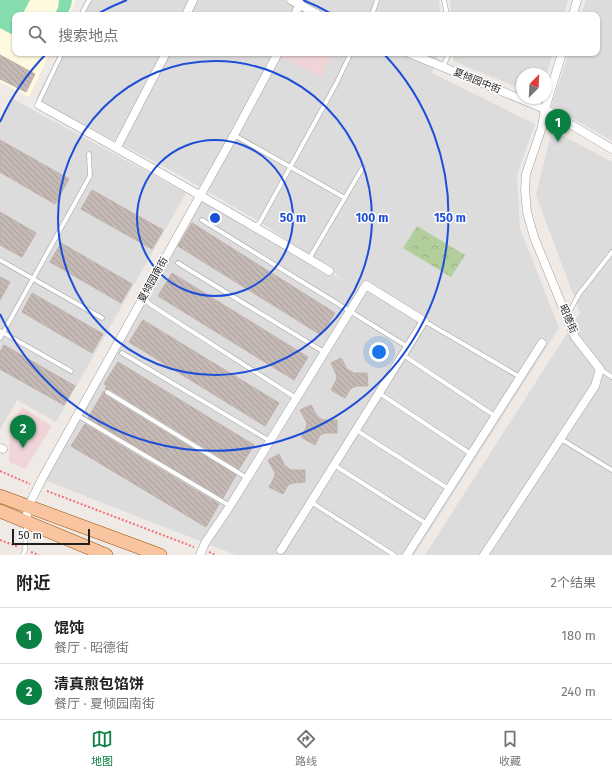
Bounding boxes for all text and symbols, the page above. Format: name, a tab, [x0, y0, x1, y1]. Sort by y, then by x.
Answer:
search box	[12, 12, 600, 56]
icon: search	[26, 23, 48, 45]
text: 搜索地点	[58, 27, 118, 45]
street label: 夏倾园中街	[452, 66, 502, 96]
north arrow	[516, 68, 552, 104]
pin: 1	[545, 109, 571, 142]
centre of rings	[208, 211, 222, 225]
text: 50 m	[280, 211, 306, 225]
text: 100 m	[356, 211, 388, 225]
text: 150 m	[434, 211, 466, 225]
street label: 夏倾园南街	[136, 255, 170, 305]
street label: 昭德街	[557, 303, 579, 335]
your location	[369, 342, 389, 362]
pin: 2	[10, 415, 36, 448]
scale bar	[12, 527, 90, 546]
text: 50 m	[18, 529, 42, 542]
text: 附近	[16, 573, 50, 594]
text: 2个结果	[551, 575, 596, 590]
text: 馄饨	[54, 619, 84, 637]
text: 1	[26, 628, 32, 643]
text: 180 m	[561, 628, 596, 643]
text: 餐厅 · 昭德街	[54, 640, 129, 655]
text: 清真煎包馅饼	[54, 675, 144, 693]
text: 2	[26, 684, 32, 699]
text: 240 m	[561, 684, 596, 699]
text: 餐厅 · 夏倾园南街	[54, 696, 155, 711]
tab: 地图	[91, 728, 113, 768]
tab: 路线	[295, 728, 317, 768]
tab: 收藏	[499, 728, 521, 768]

